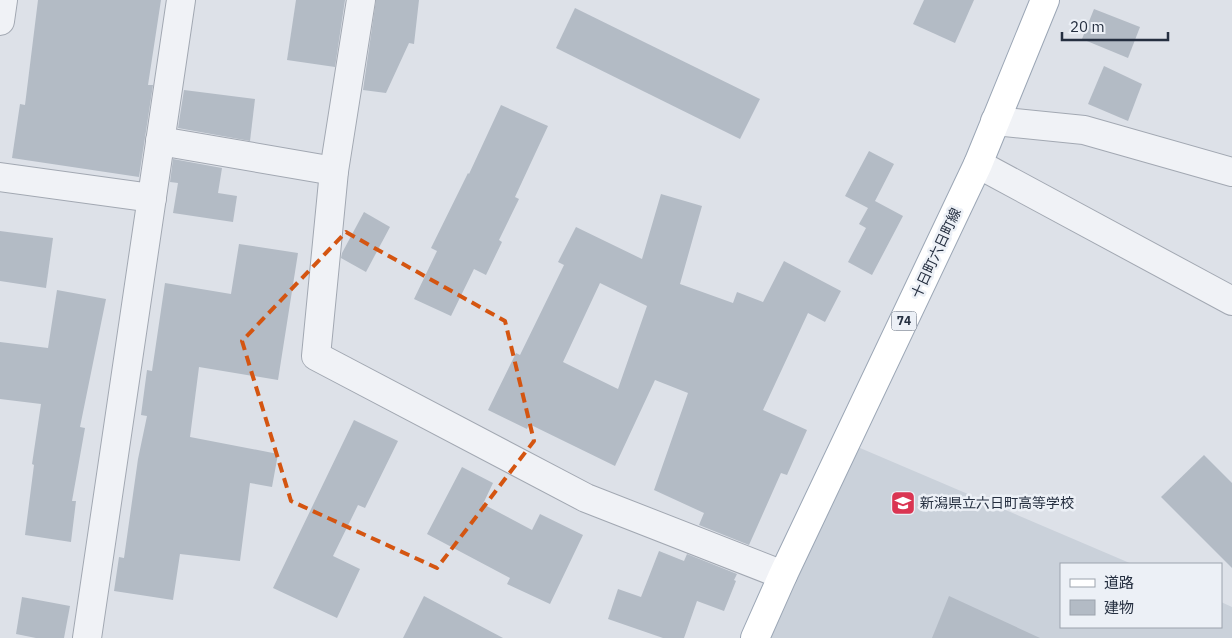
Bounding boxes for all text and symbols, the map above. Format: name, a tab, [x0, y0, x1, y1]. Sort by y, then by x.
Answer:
scale bar	[1062, 10, 1168, 42]
text: 20 m	[1070, 17, 1105, 36]
street label: 十日町六日町線	[907, 205, 965, 301]
road number: 74	[892, 312, 916, 331]
school or university icon: 新潟県立六日町高等学校	[890, 490, 916, 516]
place label: 新潟県立六日町高等学校	[920, 494, 1074, 512]
legend	[1060, 563, 1222, 628]
text: 道路	[1104, 573, 1134, 592]
text: 建物	[1104, 598, 1134, 617]

